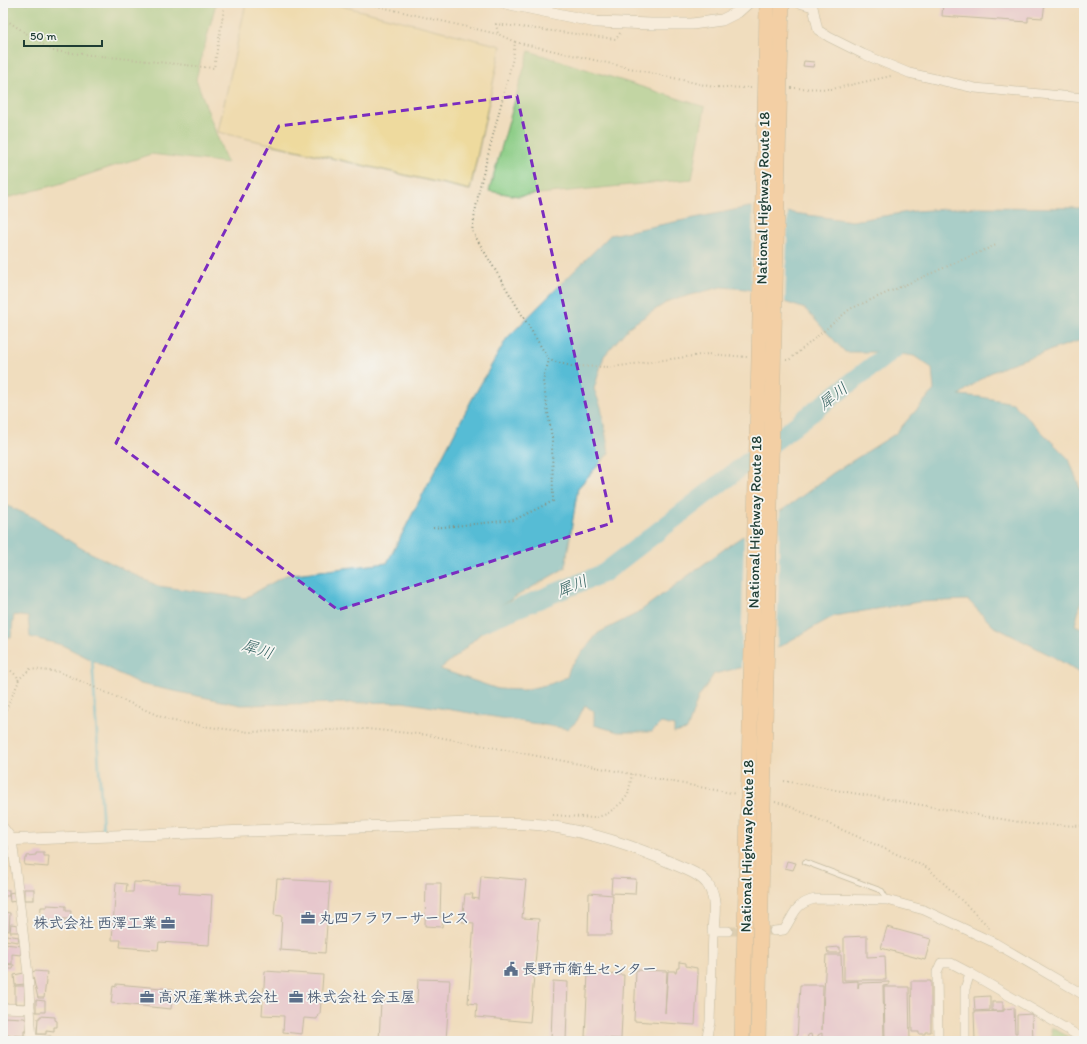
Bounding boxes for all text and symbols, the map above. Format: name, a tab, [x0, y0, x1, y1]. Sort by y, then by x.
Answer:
scale bar	[24, 22, 102, 48]
text: 50 m	[30, 29, 56, 43]
street label: National Highway Route 18	[752, 112, 774, 284]
water label: 犀川	[815, 379, 851, 413]
street label: National Highway Route 18	[744, 436, 766, 608]
water label: 犀川	[554, 571, 590, 601]
water label: 犀川	[240, 635, 276, 663]
street label: National Highway Route 18	[736, 760, 758, 932]
place label: 丸四フラワーサービス	[319, 909, 469, 927]
office icon: 丸四フラワーサービス	[300, 910, 316, 926]
place label: 株式会社 西澤工業	[34, 914, 157, 932]
office icon: 株式会社 西澤工業	[160, 915, 176, 931]
place label: 長野市衛生センター	[522, 960, 657, 978]
public building icon: 長野市衛生センター	[503, 961, 519, 977]
place label: 高沢産業株式会社	[158, 988, 278, 1006]
place label: 株式会社 会玉屋	[307, 988, 415, 1006]
office icon: 高沢産業株式会社	[139, 989, 155, 1005]
office icon: 株式会社 会玉屋	[288, 989, 304, 1005]

